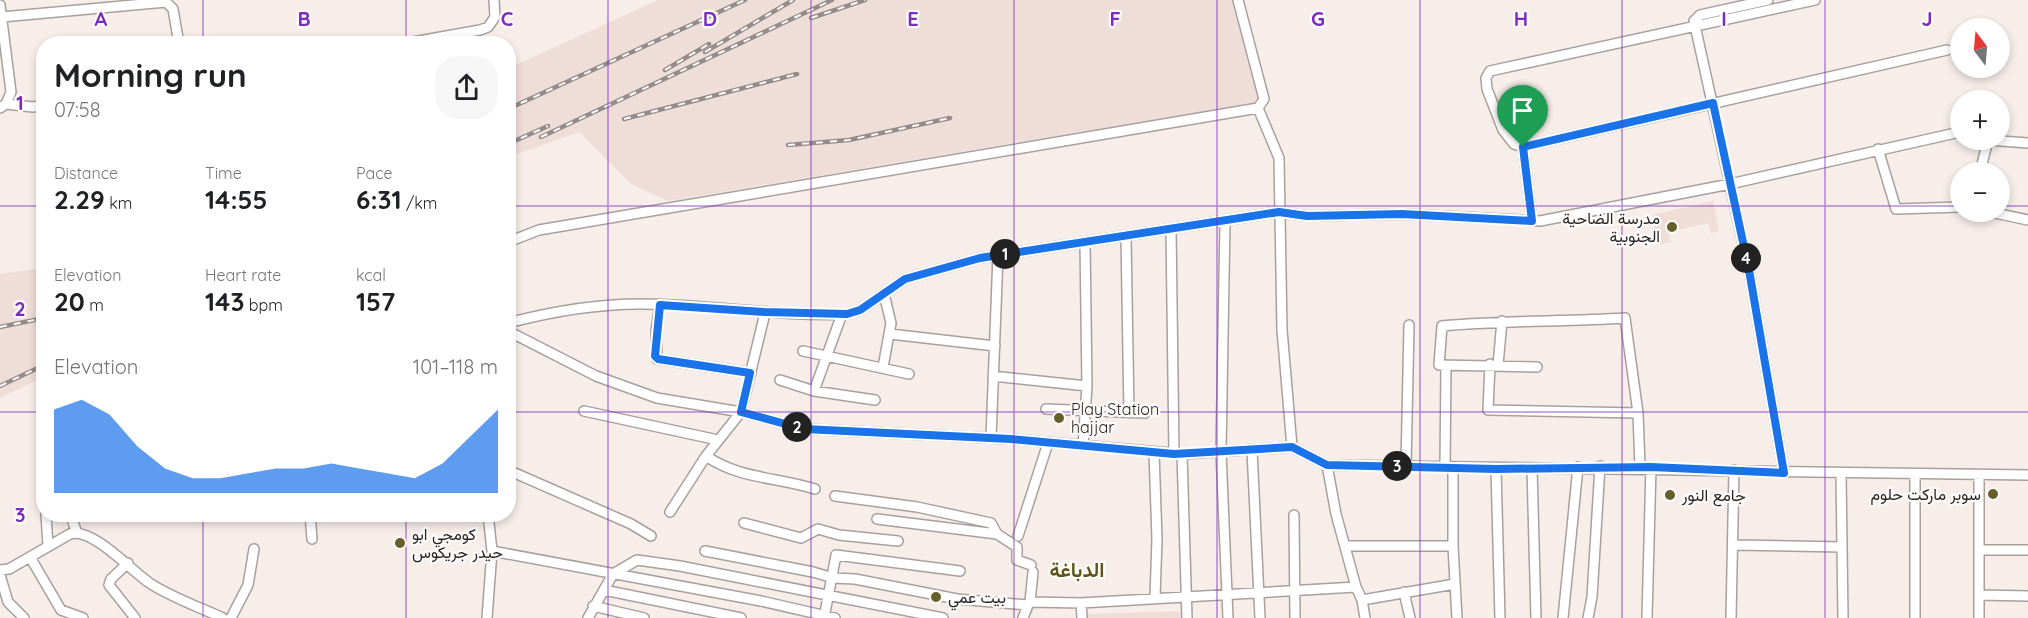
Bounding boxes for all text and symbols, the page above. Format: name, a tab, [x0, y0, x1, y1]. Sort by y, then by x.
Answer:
text: A	[95, 6, 108, 31]
text: B	[297, 6, 311, 31]
text: C	[501, 6, 514, 31]
text: D	[703, 6, 717, 31]
text: E	[907, 6, 919, 31]
text: F	[1109, 6, 1121, 31]
text: G	[1311, 6, 1325, 31]
text: H	[1514, 6, 1528, 31]
text: I	[1721, 6, 1727, 31]
text: J	[1921, 6, 1933, 31]
north arrow	[1950, 18, 2010, 78]
map controls	[1950, 18, 2010, 222]
text: Morning run	[54, 54, 247, 95]
button: share	[435, 56, 498, 119]
pin	[1497, 85, 1548, 147]
text: 1	[16, 90, 24, 115]
button: +	[1950, 90, 2010, 150]
icon: arrive	[1506, 94, 1539, 127]
text: 07:58	[54, 97, 101, 122]
button: −	[1950, 162, 2010, 222]
text: Distance	[54, 163, 118, 183]
text: Time	[205, 163, 242, 183]
text: Pace	[356, 163, 392, 183]
text: 2.29	[54, 183, 105, 216]
text: 14:55	[205, 183, 267, 216]
text: 6:31	[356, 183, 402, 216]
text: km	[105, 193, 132, 213]
text: /km	[402, 193, 437, 213]
place label: مدرسة الضاحية الجنوبية	[1562, 208, 1660, 247]
marker: مدرسة الضاحية الجنوبية	[1665, 220, 1679, 234]
pin: 1	[990, 239, 1020, 269]
pin: 4	[1731, 243, 1761, 273]
text: 1	[1002, 244, 1008, 264]
text: 4	[1741, 248, 1751, 268]
text: Elevation	[54, 265, 121, 285]
text: Heart rate	[205, 265, 281, 285]
text: kcal	[356, 265, 386, 285]
text: 20	[54, 285, 85, 318]
text: 143	[205, 285, 244, 318]
text: 157	[356, 285, 395, 318]
text: m	[85, 295, 104, 315]
text: bpm	[244, 295, 283, 315]
text: 2	[14, 296, 26, 321]
text: Elevation	[54, 354, 138, 379]
text: 101–118 m	[413, 354, 498, 379]
place label: Play Station hajjar	[1071, 399, 1159, 437]
marker: Play Station hajjar	[1052, 411, 1066, 425]
pin: 2	[782, 412, 812, 442]
text: 2	[792, 417, 802, 437]
pin: 3	[1382, 451, 1412, 481]
text: 3	[1393, 456, 1401, 476]
place label: سوبر ماركت حلوم	[1871, 484, 1981, 505]
place label: جامع النور	[1681, 485, 1746, 507]
marker: سوبر ماركت حلوم	[1986, 487, 2000, 501]
marker: جامع النور	[1663, 488, 1677, 502]
text: 3	[15, 502, 25, 527]
place label: كومجي ابو حيدر جريكوس	[412, 524, 503, 563]
marker: كومجي ابو حيدر جريكوس	[393, 536, 407, 550]
district label: الدباغة	[1050, 557, 1104, 582]
place label: بيت عمي	[948, 587, 1006, 611]
marker: بيت عمي	[929, 590, 943, 604]

